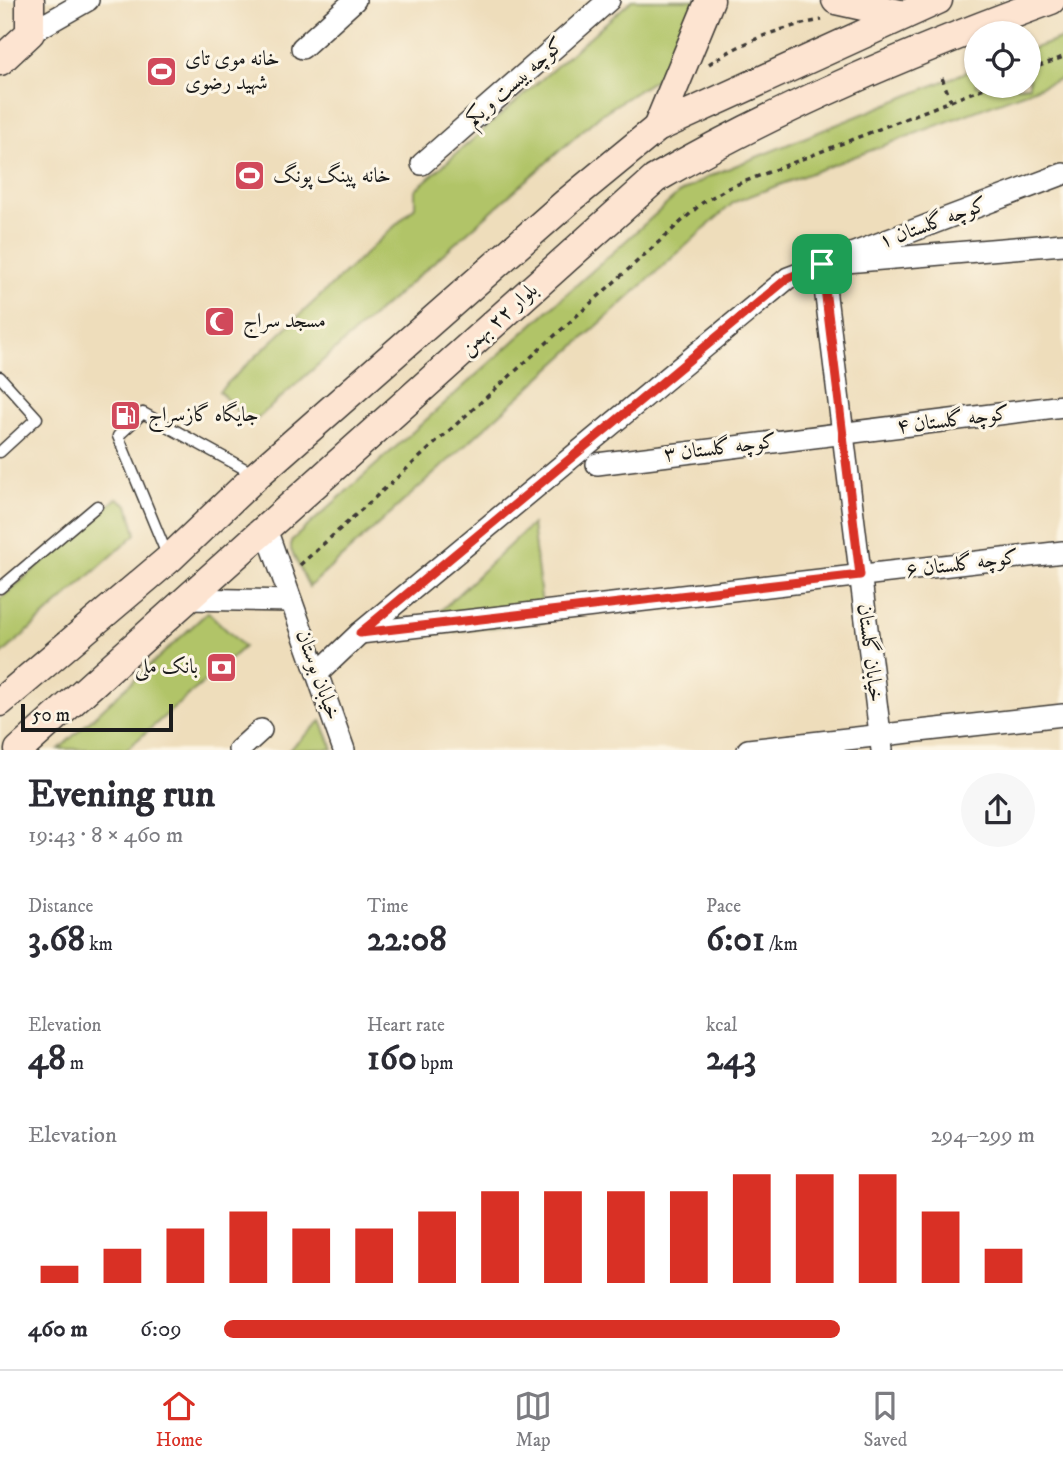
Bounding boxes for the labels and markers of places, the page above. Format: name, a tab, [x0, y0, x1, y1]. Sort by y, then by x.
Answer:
place label: خانه موی تای شهید رضوی	[185, 46, 280, 96]
sports icon: خانه موی تای شهید رضوی	[145, 54, 179, 88]
sports icon: خانه پینگ پونگ	[233, 159, 267, 193]
place label: خانه پینگ پونگ	[273, 162, 391, 190]
pin	[792, 234, 852, 294]
mosque icon: مسجد سراج	[203, 304, 237, 338]
place label: مسجد سراج	[243, 308, 326, 339]
fuel station icon: جایگاه گازسراج	[108, 398, 142, 432]
place label: جایگاه گازسراج	[148, 401, 259, 433]
bank icon: بانک ملی	[204, 650, 238, 684]
place label: بانک ملی	[135, 654, 198, 682]

